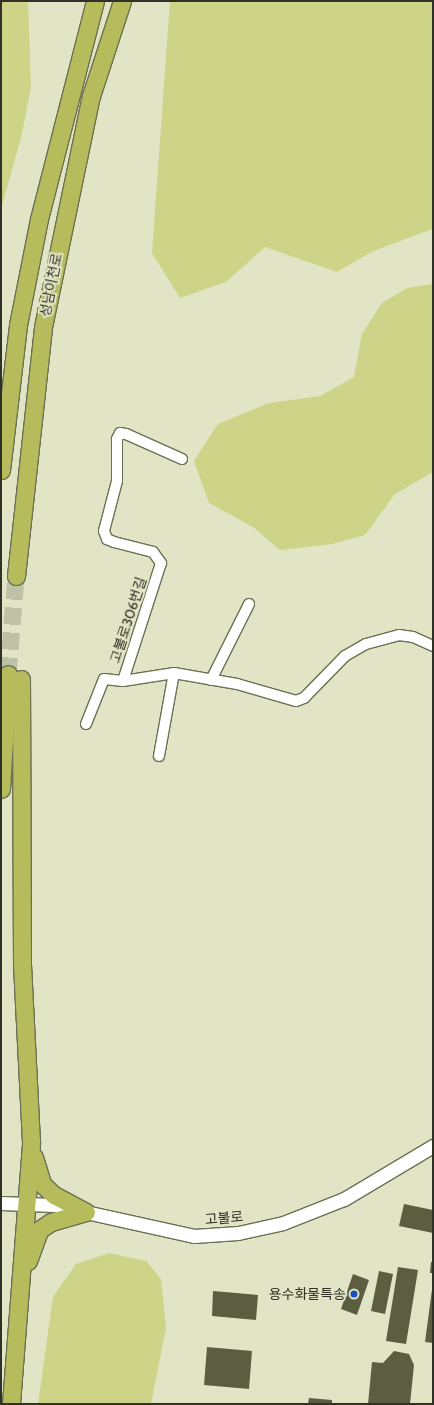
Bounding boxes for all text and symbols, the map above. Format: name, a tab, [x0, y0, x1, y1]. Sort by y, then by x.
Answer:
street label: 성남이천로	[37, 252, 65, 318]
street label: 고불로306번길	[106, 575, 150, 665]
street label: 고불로	[204, 1208, 244, 1228]
place label: 용수화물특송	[269, 1286, 346, 1302]
marker: 용수화물특송	[349, 1289, 359, 1299]

